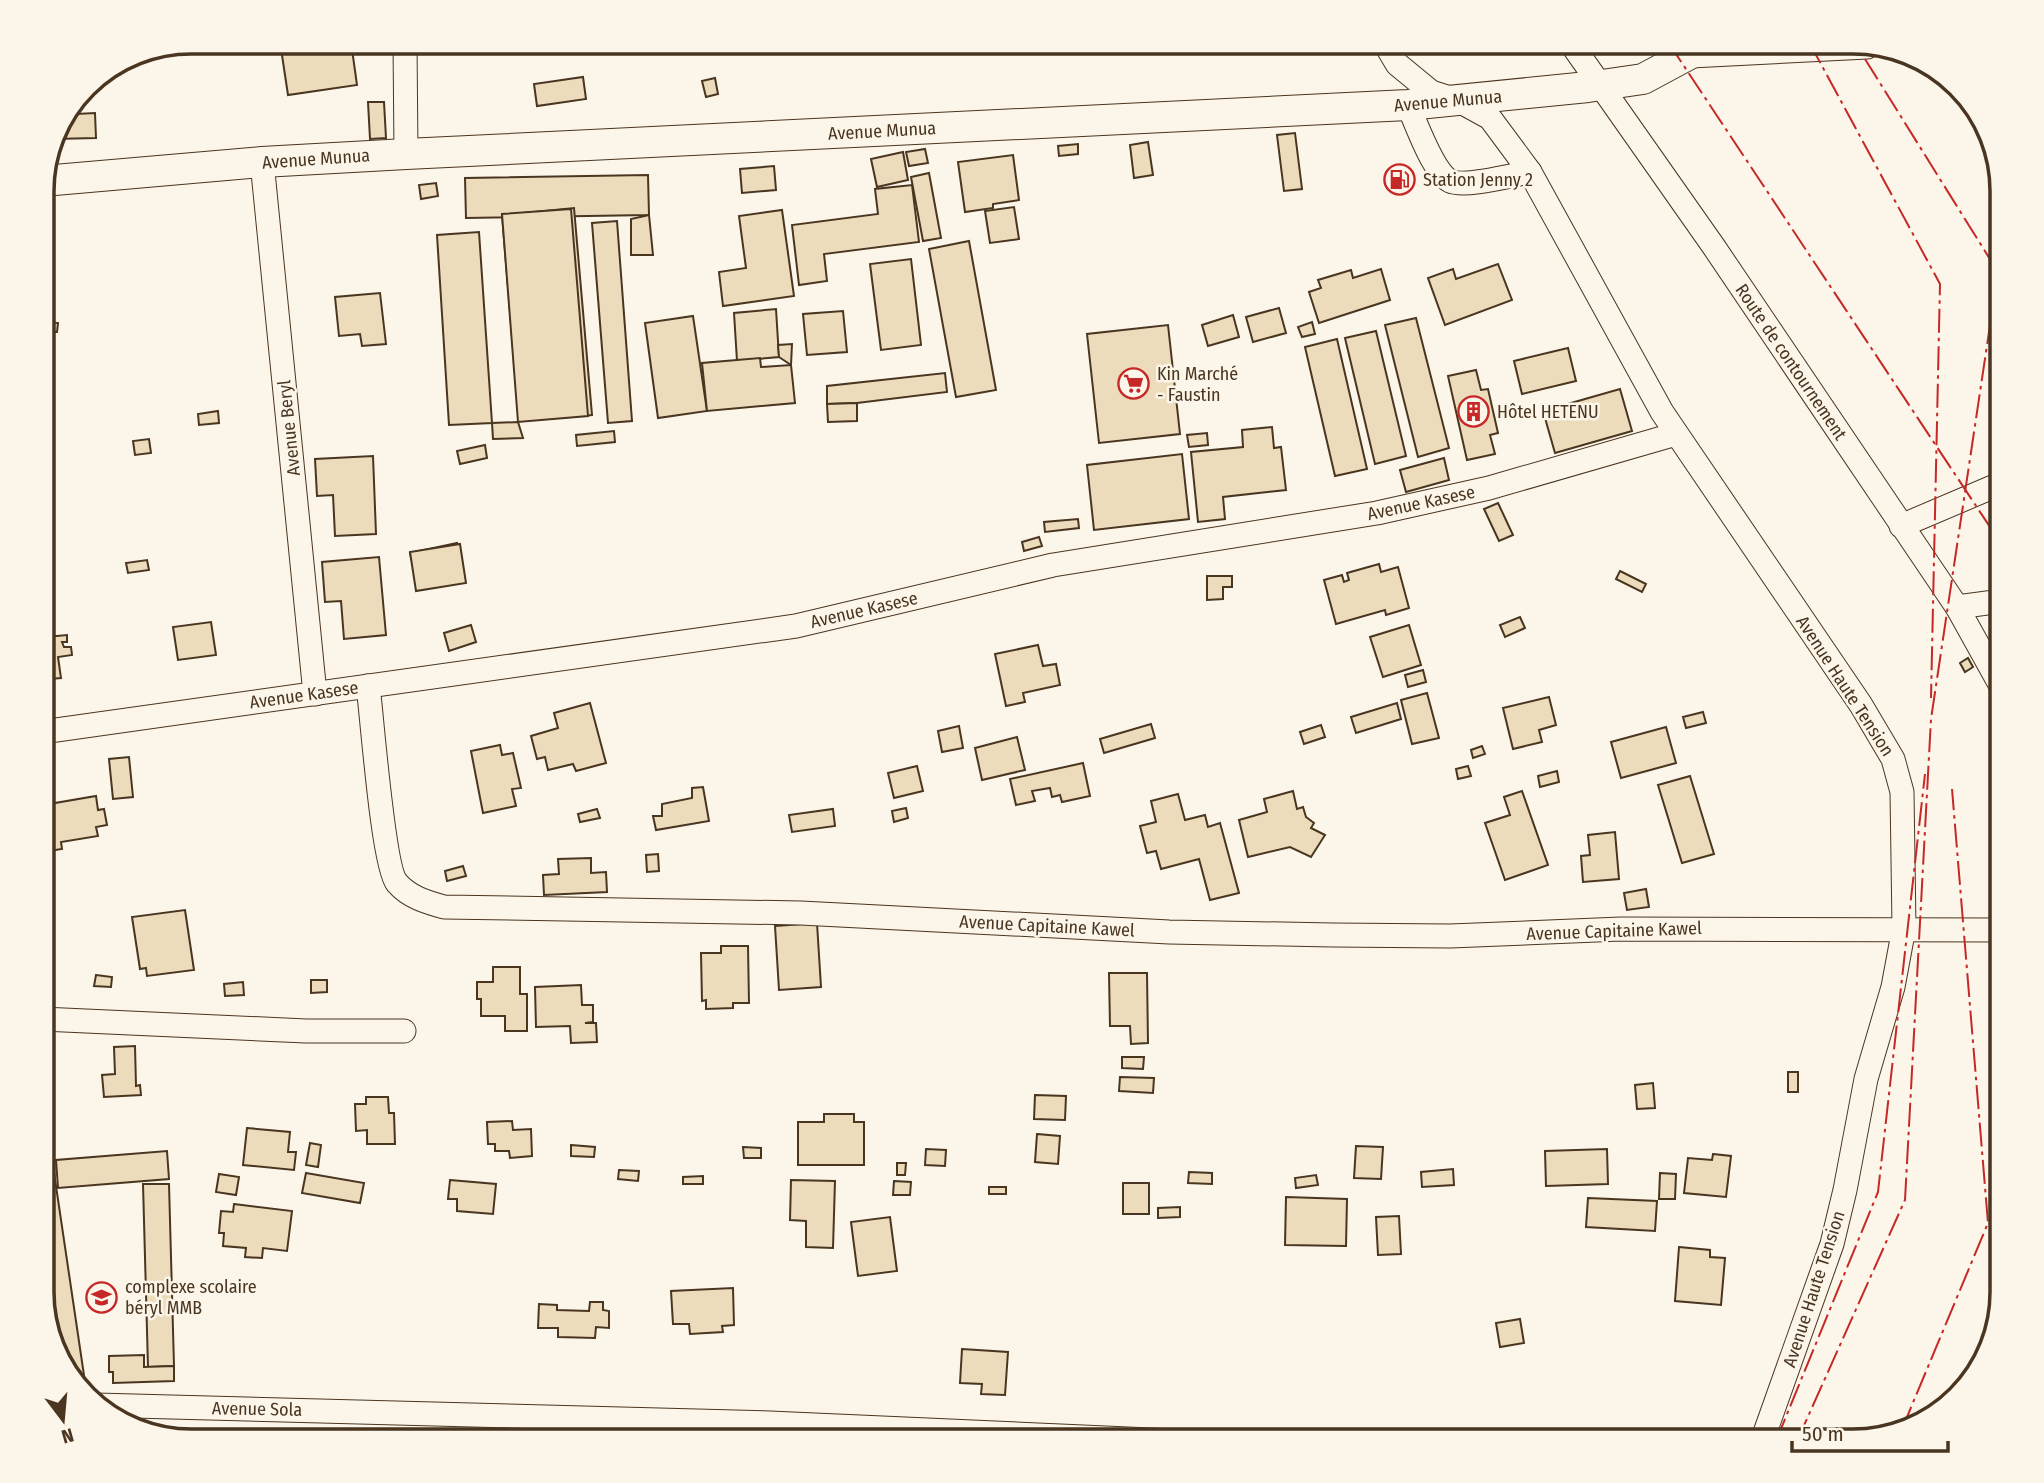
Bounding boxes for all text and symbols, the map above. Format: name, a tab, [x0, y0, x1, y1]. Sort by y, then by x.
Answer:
street label: Avenue Munua	[1393, 85, 1503, 117]
street label: Avenue Munua	[827, 117, 937, 145]
street label: Avenue Munua	[261, 144, 371, 174]
fuel station icon: Station Jenny 2	[1383, 163, 1417, 197]
place label: Station Jenny 2	[1423, 169, 1533, 191]
street label: Route de contournement	[1731, 280, 1851, 444]
place label: Kin Marché - Faustin	[1157, 363, 1238, 406]
supermarket icon: Kin Marché - Faustin	[1117, 367, 1151, 401]
street label: Avenue Beryl	[273, 379, 305, 477]
building icon: Hôtel HETENU	[1457, 395, 1491, 429]
place label: Hôtel HETENU	[1497, 401, 1599, 423]
street label: Avenue Kasese	[1365, 481, 1477, 525]
street label: Avenue Kasese	[808, 587, 920, 633]
street label: Avenue Haute Tension	[1791, 612, 1899, 760]
street label: Avenue Kasese	[248, 676, 360, 714]
street label: Avenue Capitaine Kawel	[959, 910, 1135, 942]
street label: Avenue Capitaine Kawel	[1526, 917, 1702, 945]
street label: Avenue Haute Tension	[1778, 1208, 1850, 1370]
place label: complexe scolaire béryl MMB	[125, 1276, 257, 1319]
school or university icon: complexe scolaire béryl MMB	[85, 1280, 119, 1314]
north arrow	[28, 1385, 98, 1455]
street label: Avenue Sola	[212, 1397, 302, 1421]
scale bar	[1792, 1410, 1948, 1454]
text: 50 m	[1802, 1421, 1844, 1447]
text: N	[59, 1423, 76, 1448]

